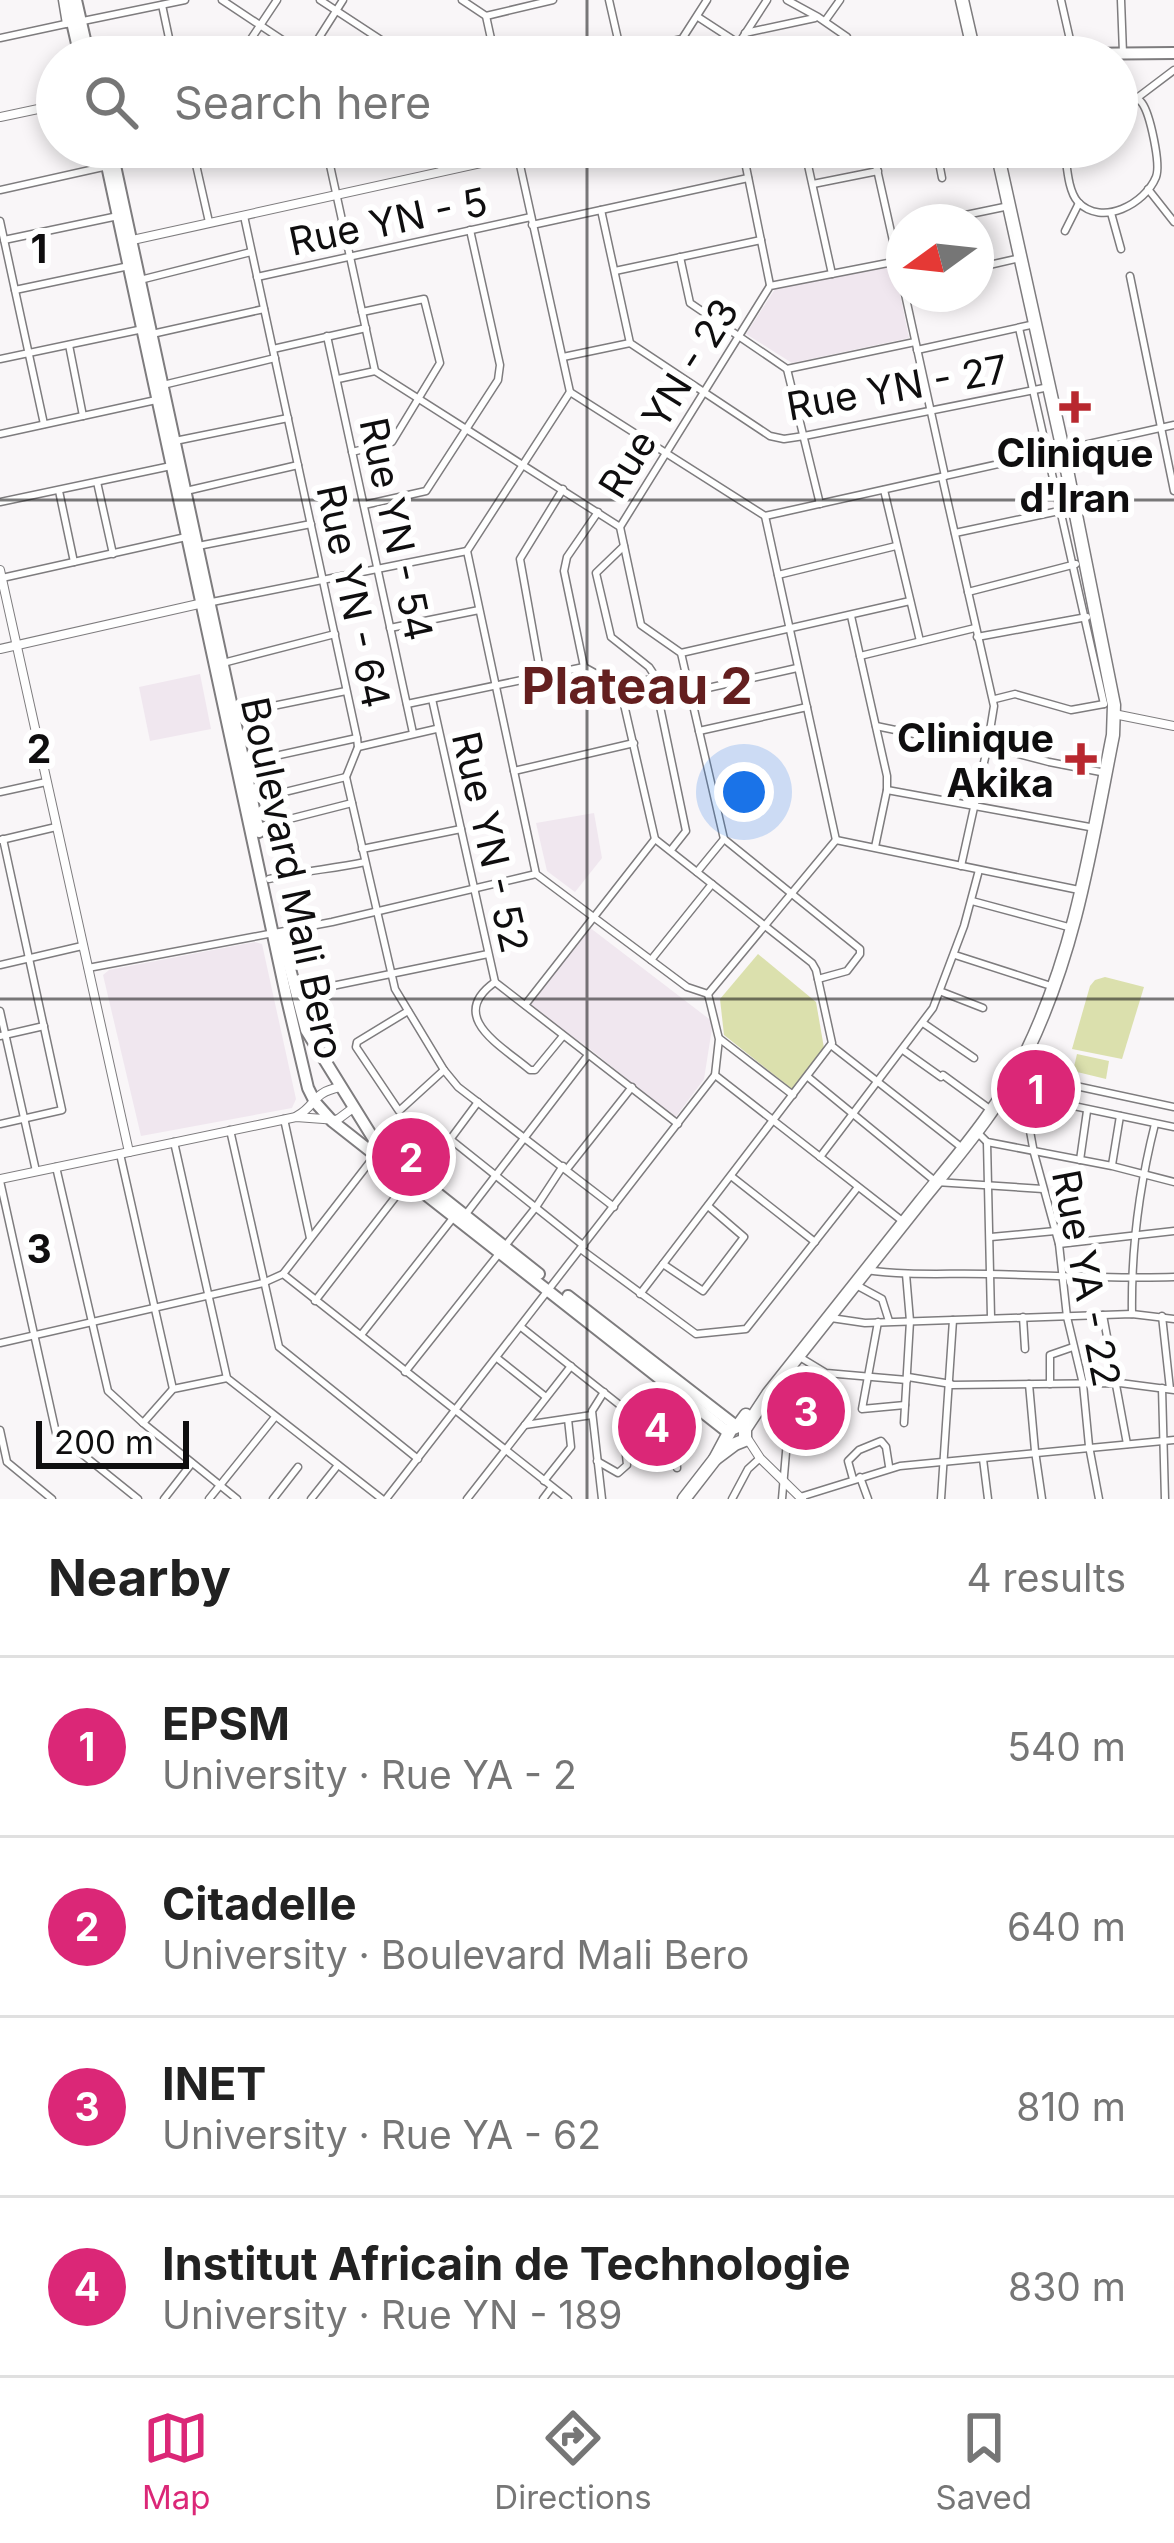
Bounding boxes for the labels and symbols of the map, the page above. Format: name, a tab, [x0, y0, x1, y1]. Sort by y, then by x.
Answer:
street label: Rue YN - 5	[285, 177, 491, 265]
north arrow	[886, 204, 994, 312]
text: 1	[31, 225, 47, 272]
street label: Rue YN - 23	[588, 290, 748, 506]
street label: Rue YN - 27	[783, 344, 1011, 430]
marker: Clinique d'Iran	[1059, 391, 1091, 423]
street label: Rue YN - 54	[350, 413, 444, 645]
place label: Clinique d'Iran	[997, 429, 1153, 521]
street label: Rue YN - 64	[307, 480, 401, 712]
district label: Plateau 2	[521, 655, 753, 716]
street label: Boulevard Mali Bero	[232, 693, 354, 1063]
place label: Clinique Akika	[897, 714, 1054, 806]
text: 2	[27, 725, 51, 772]
street label: Rue YN - 52	[443, 727, 539, 957]
marker: Clinique Akika	[1065, 743, 1097, 775]
your location	[714, 762, 774, 822]
pin: 1	[997, 1044, 1075, 1134]
pin: 2	[372, 1112, 450, 1202]
street label: Rue YA - 22	[1043, 1166, 1131, 1390]
text: 3	[26, 1225, 52, 1272]
pin: 3	[767, 1366, 845, 1456]
pin: 4	[618, 1382, 696, 1472]
scale bar	[36, 1415, 189, 1468]

